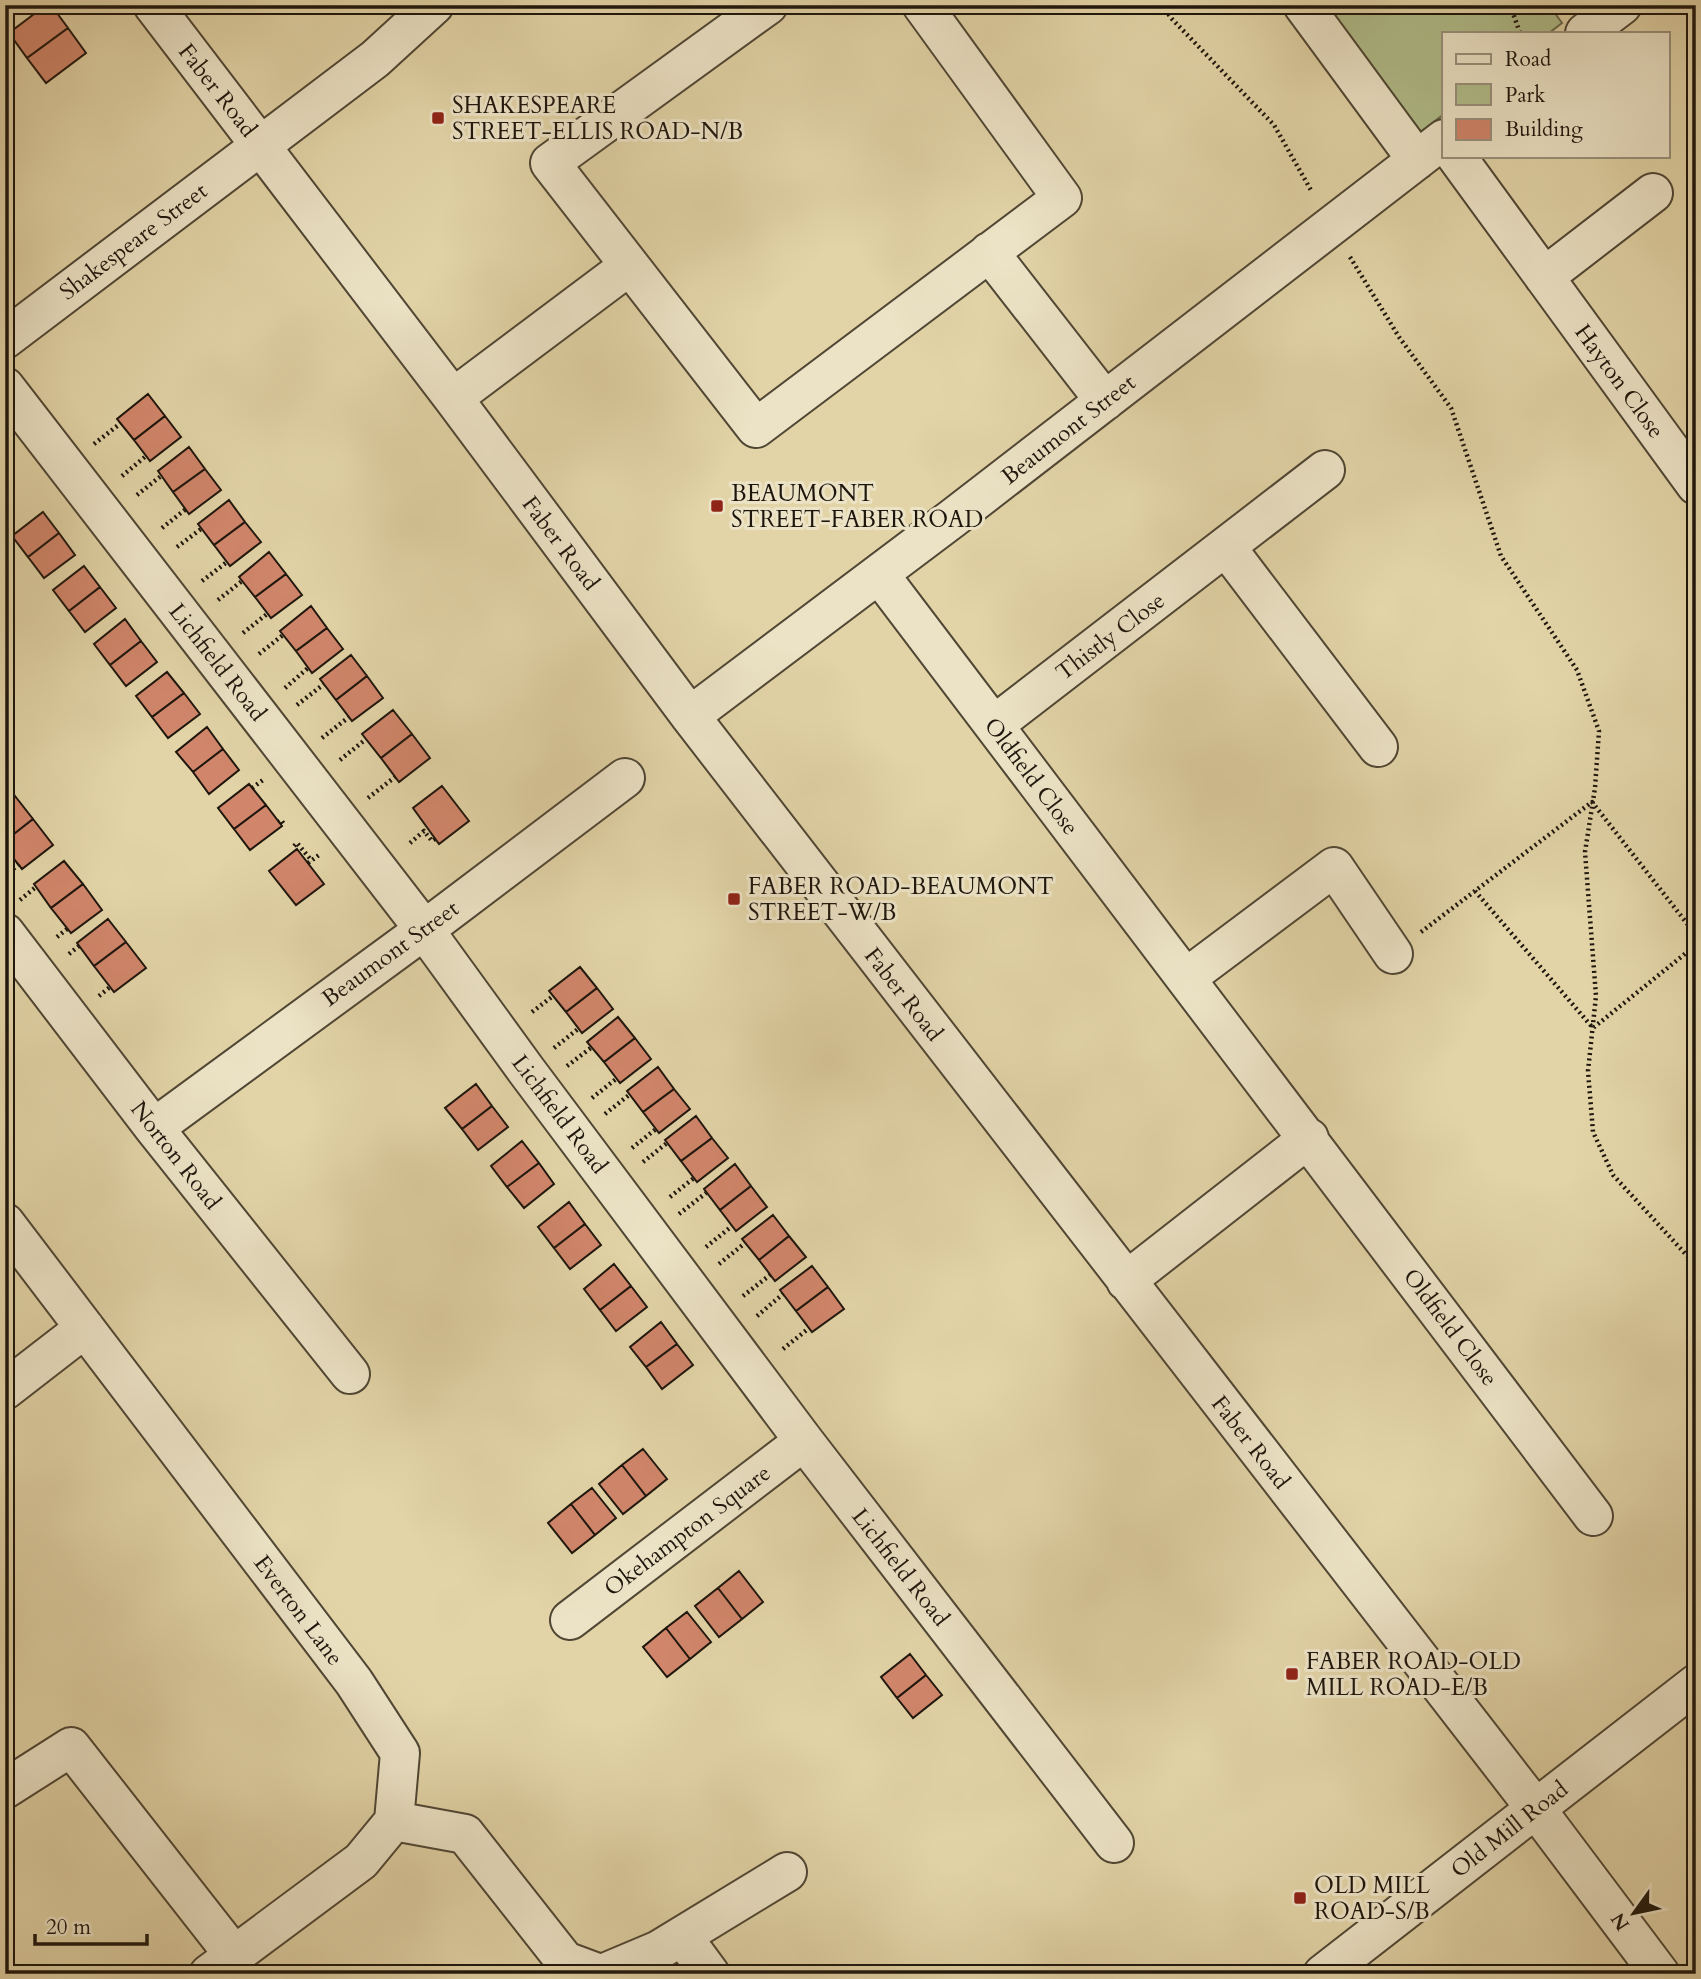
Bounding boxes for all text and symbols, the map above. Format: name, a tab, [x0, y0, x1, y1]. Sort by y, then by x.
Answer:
legend	[1442, 32, 1670, 158]
street label: Faber Road	[171, 37, 264, 144]
text: Road	[1505, 45, 1551, 74]
text: Park	[1505, 81, 1546, 110]
place label: SHAKESPEARE STREET-ELLIS ROAD-N/B	[452, 90, 743, 147]
marker: SHAKESPEARE STREET-ELLIS ROAD-N/B	[430, 110, 446, 126]
text: Building	[1505, 115, 1583, 144]
street label: Shakespeare Street	[53, 176, 214, 307]
street label: Hayton Close	[1568, 318, 1672, 445]
street label: Beaumont Street	[995, 367, 1142, 492]
place label: BEAUMONT STREET-FABER ROAD	[731, 478, 983, 535]
street label: Faber Road	[515, 490, 607, 598]
marker: BEAUMONT STREET-FABER ROAD	[709, 498, 725, 514]
street label: Thistly Close	[1049, 585, 1171, 688]
street label: Lichfield Road	[162, 597, 274, 728]
street label: Oldfield Close	[977, 711, 1086, 841]
place label: FABER ROAD-BEAUMONT STREET-W/B	[748, 871, 1054, 928]
marker: FABER ROAD-BEAUMONT STREET-W/B	[726, 891, 742, 907]
street label: Beaumont Street	[316, 893, 465, 1014]
street label: Faber Road	[857, 941, 950, 1048]
street label: Lichfield Road	[505, 1048, 615, 1181]
street label: Norton Road	[123, 1095, 228, 1217]
street label: Oldfield Close	[1396, 1262, 1505, 1392]
street label: Faber Road	[1204, 1389, 1297, 1496]
street label: Okehampton Square	[598, 1458, 777, 1603]
street label: Lichfield Road	[845, 1502, 957, 1633]
street label: Everton Lane	[247, 1549, 350, 1672]
place label: FABER ROAD-OLD MILL ROAD-E/B	[1306, 1646, 1521, 1703]
marker: FABER ROAD-OLD MILL ROAD-E/B	[1284, 1666, 1300, 1682]
street label: Old Mill Road	[1444, 1773, 1575, 1885]
place label: OLD MILL ROAD-S/B	[1314, 1870, 1430, 1927]
north arrow	[1600, 1878, 1670, 1948]
marker: OLD MILL ROAD-S/B	[1292, 1890, 1308, 1906]
scale bar	[35, 1902, 147, 1946]
text: N	[1605, 1907, 1636, 1936]
text: 20 m	[46, 1913, 91, 1942]

